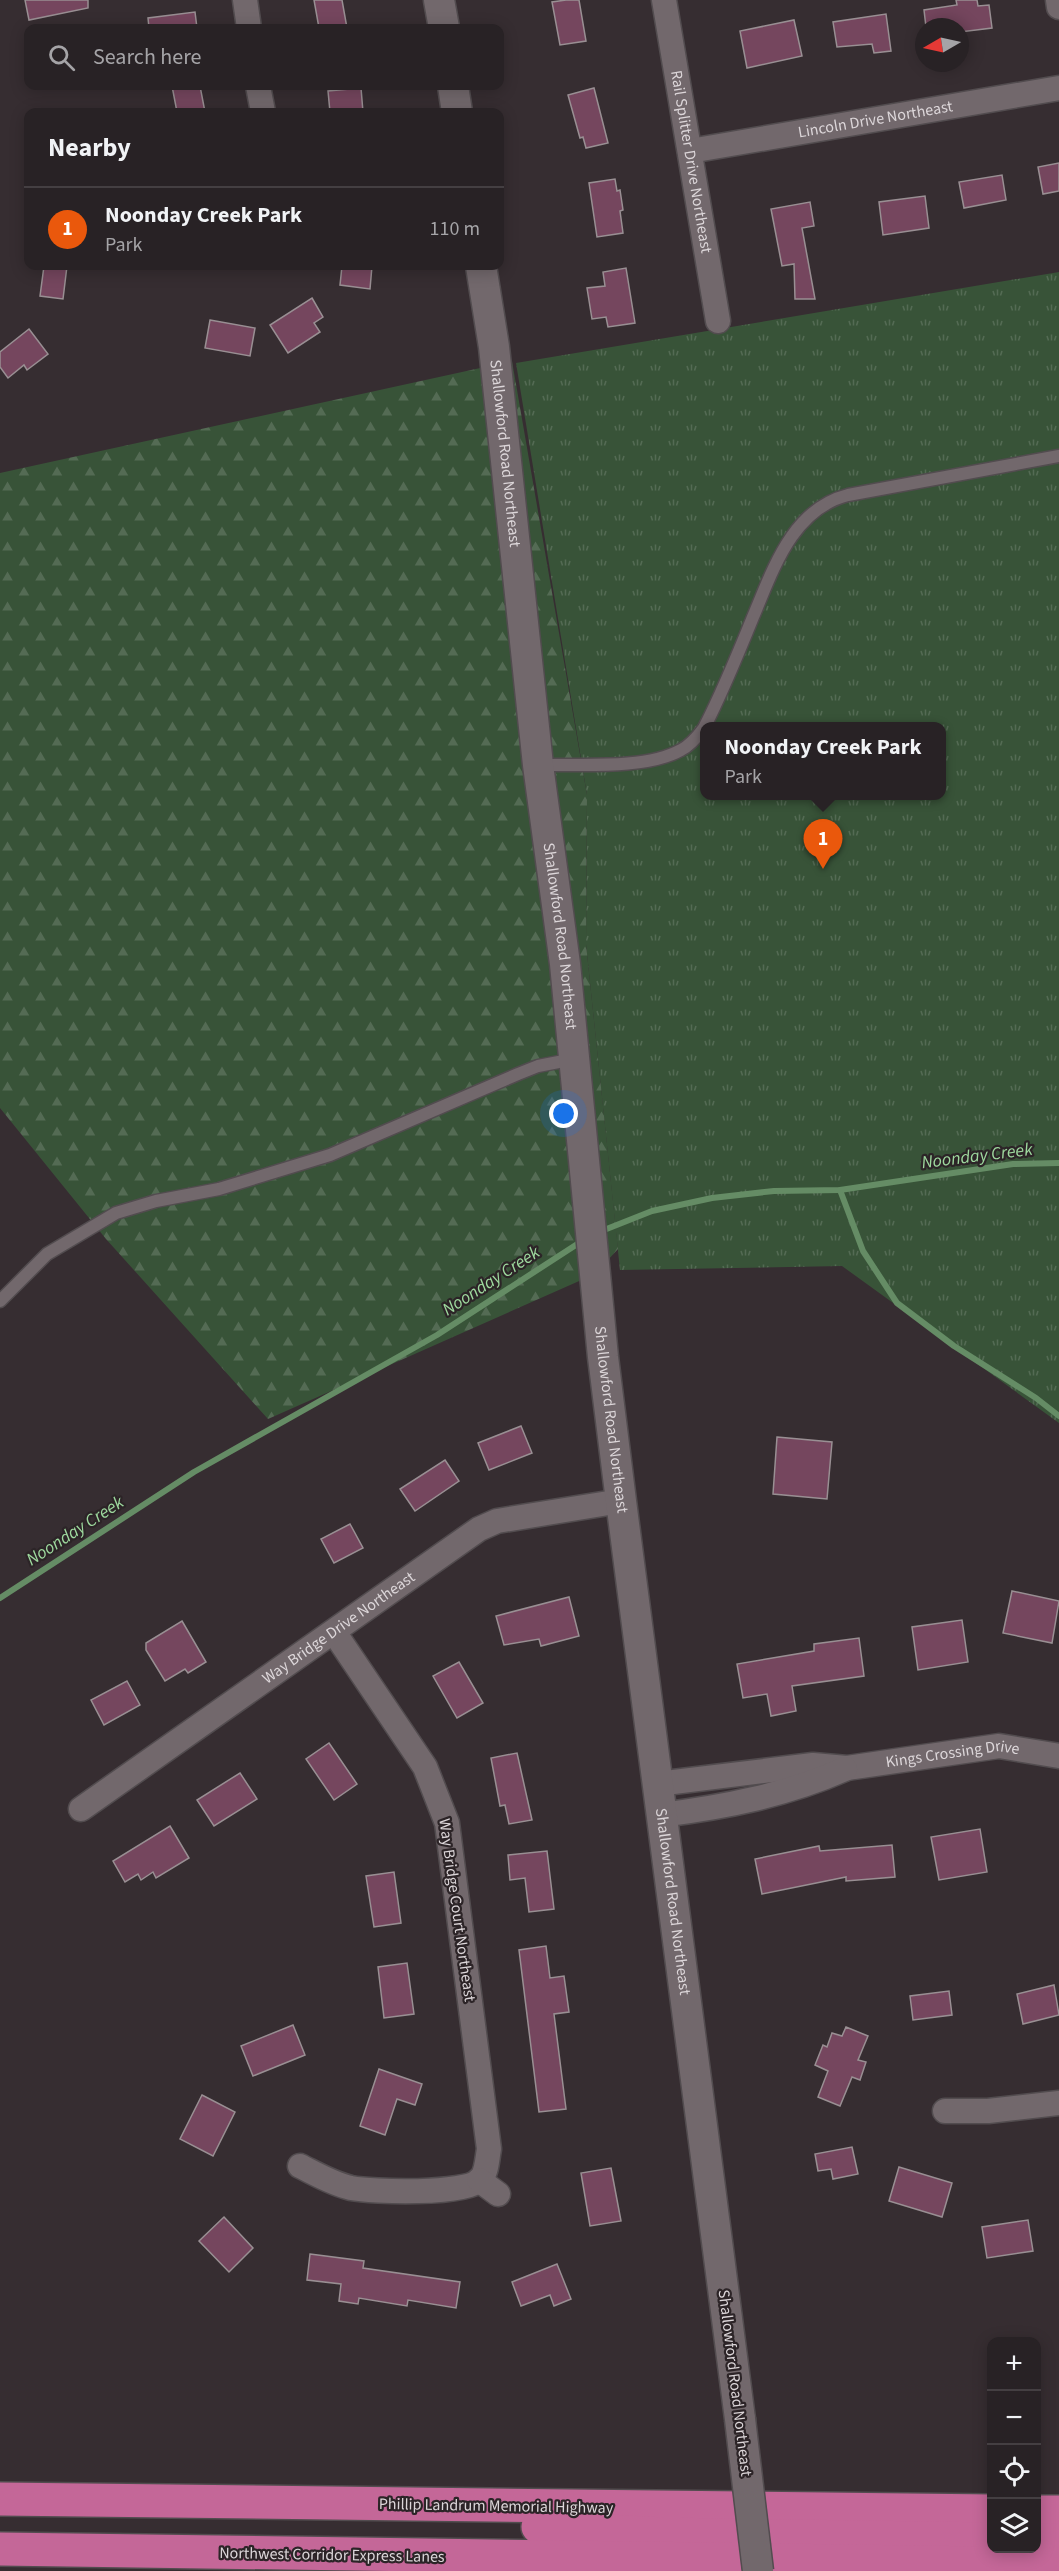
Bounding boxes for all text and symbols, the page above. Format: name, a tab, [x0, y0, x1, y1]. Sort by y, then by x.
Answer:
north arrow	[915, 18, 969, 72]
search box	[24, 24, 504, 90]
icon: search	[45, 41, 78, 74]
text: Search here	[93, 41, 201, 73]
street label: Rail Splitter Drive Northeast	[665, 69, 718, 255]
street label: Lincoln Drive Northeast	[796, 95, 955, 143]
text: Nearby	[48, 129, 131, 166]
text: Noonday Creek Park	[105, 199, 302, 231]
text: 1	[62, 215, 73, 243]
text: 110 m	[430, 215, 480, 243]
text: Park	[105, 231, 142, 259]
street label: Shallowford Road Northeast	[484, 359, 526, 549]
popup	[700, 722, 946, 800]
text: Noonday Creek Park	[724, 731, 922, 763]
text: Park	[724, 763, 762, 791]
pin: 1	[804, 820, 842, 869]
street label: Shallowford Road Northeast	[538, 841, 582, 1031]
your location	[549, 1099, 578, 1128]
water label: Noonday Creek	[920, 1137, 1034, 1175]
water label: Noonday Creek	[437, 1240, 545, 1322]
street label: Shallowford Road Northeast	[589, 1325, 634, 1515]
water label: Noonday Creek	[21, 1490, 129, 1572]
street label: Way Bridge Drive Northeast	[258, 1566, 420, 1689]
street label: Kings Crossing Drive	[884, 1735, 1021, 1773]
street label: Shallowford Road Northeast	[650, 1807, 696, 1997]
street label: Way Bridge Court Northeast	[433, 1817, 481, 2004]
street label: Shallowford Road Northeast	[713, 2288, 757, 2478]
map controls	[987, 2337, 1041, 2553]
button: +	[987, 2337, 1041, 2391]
button: −	[987, 2391, 1041, 2445]
button: locate	[987, 2445, 1041, 2499]
street label: Phillip Landrum Memorial Highway	[379, 2493, 614, 2519]
button: layers	[987, 2499, 1041, 2553]
street label: Northwest Corridor Express Lanes	[219, 2542, 445, 2568]

